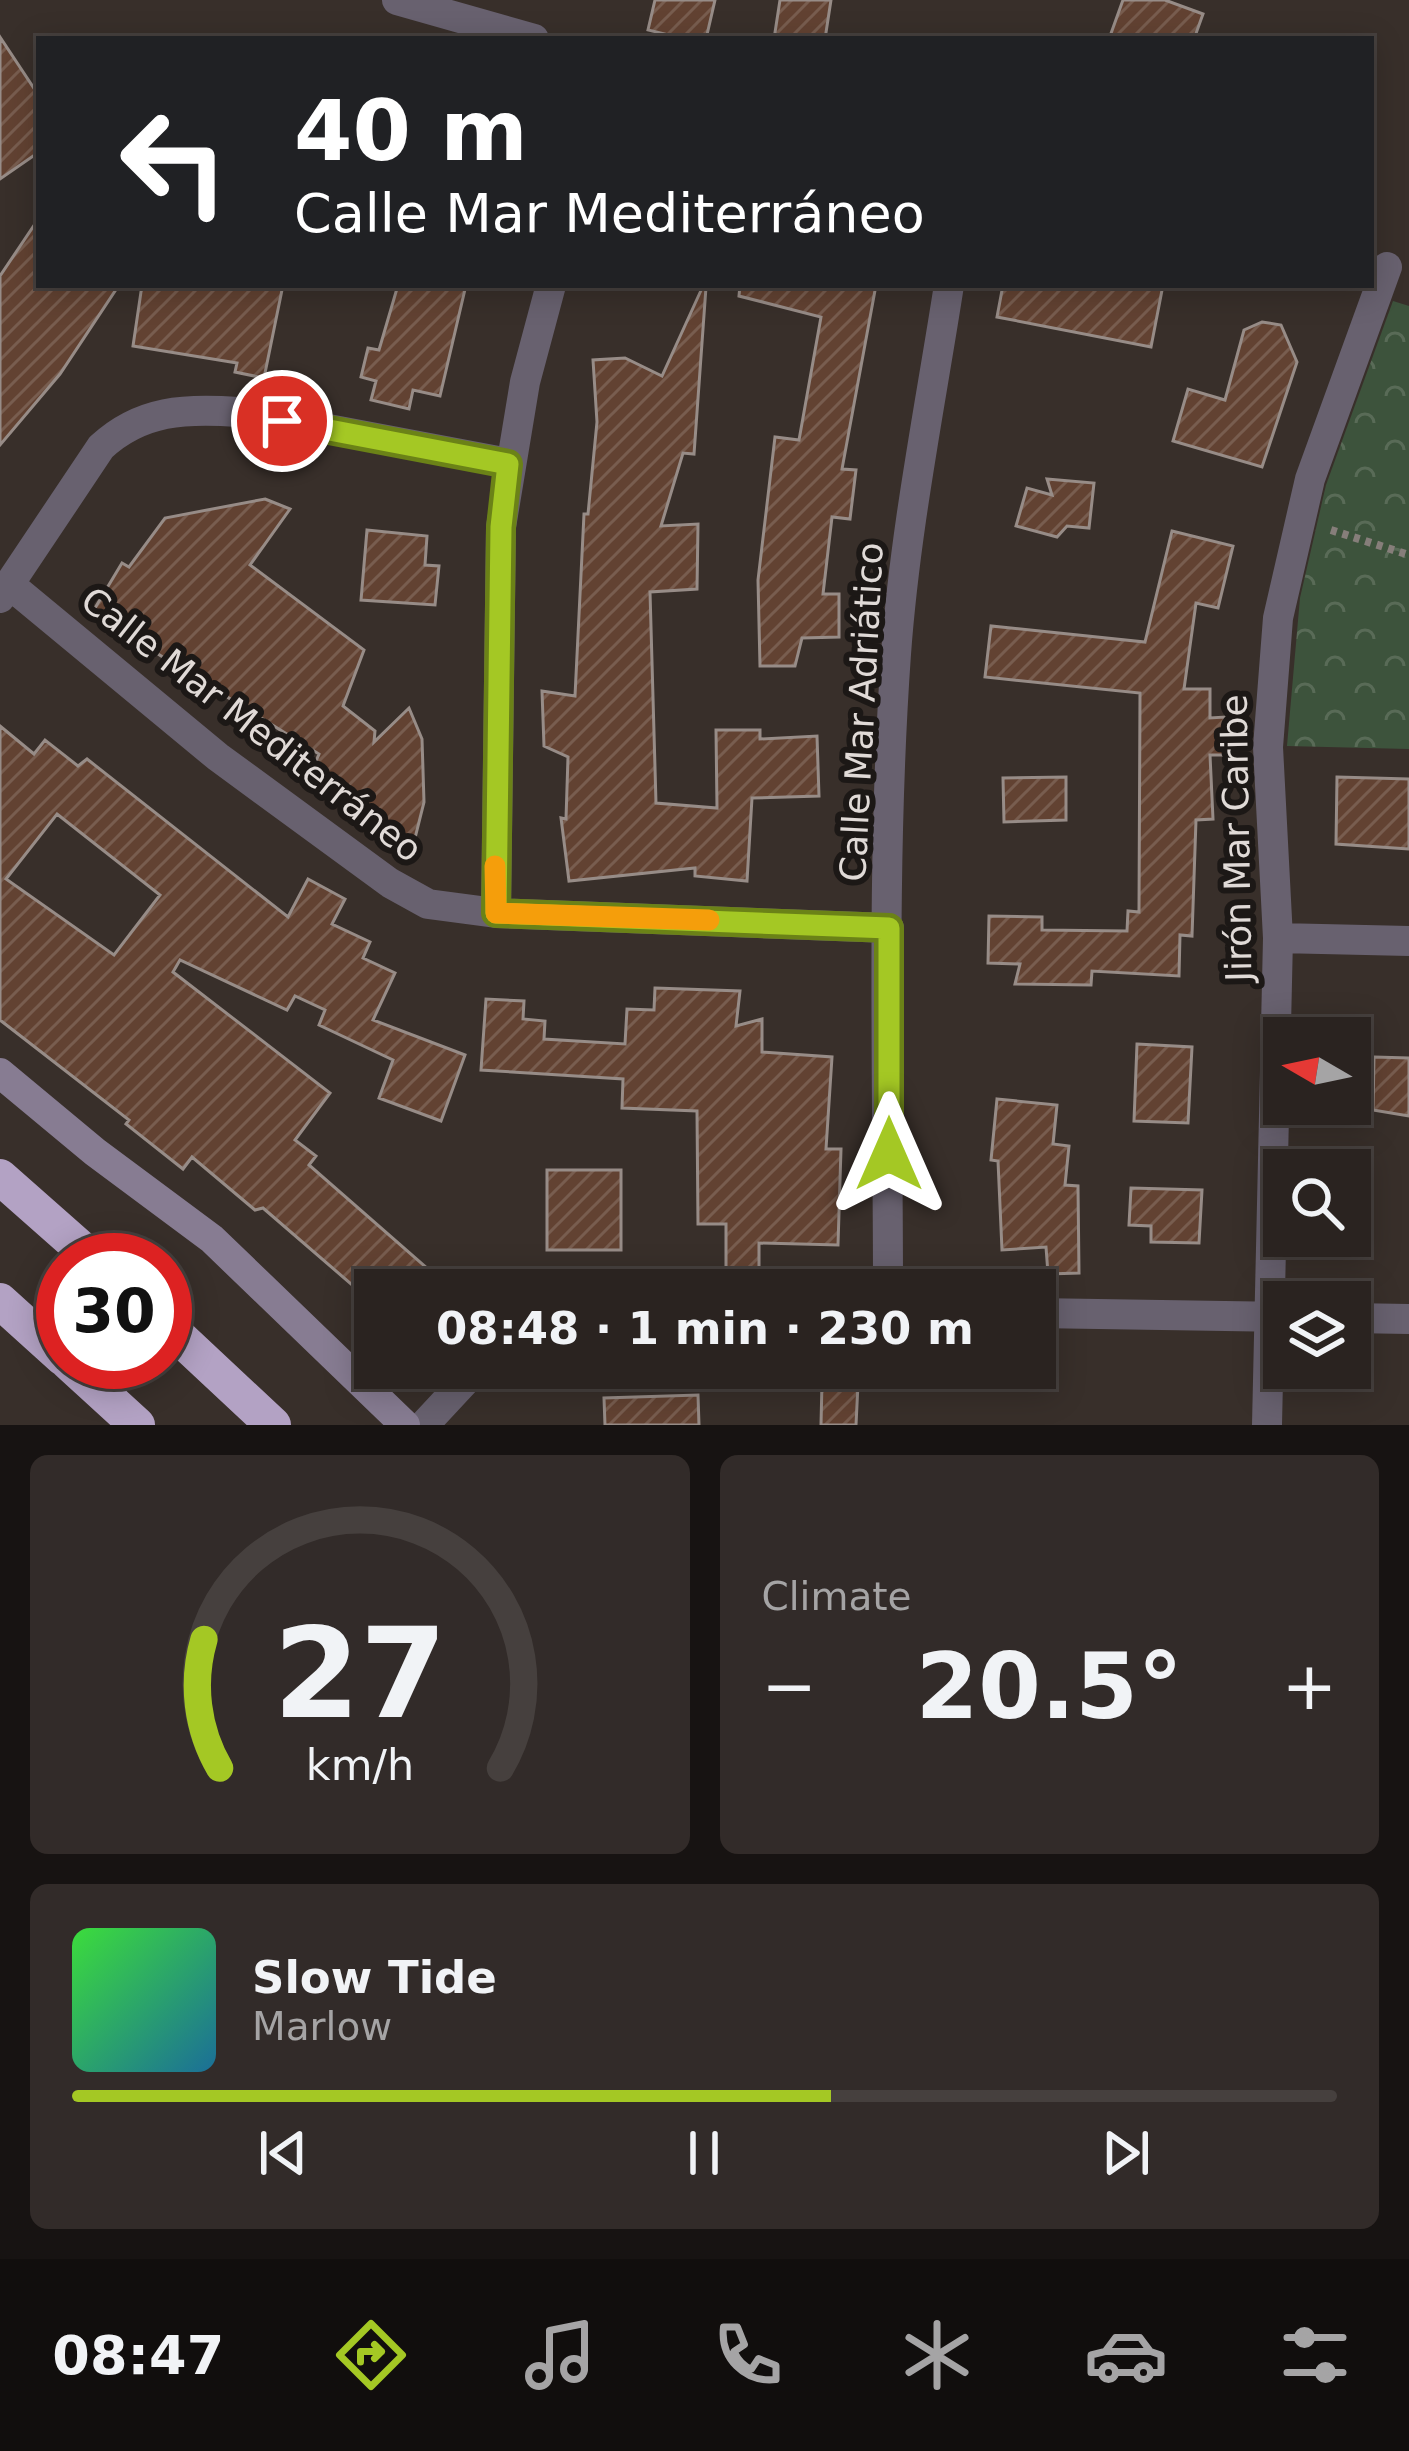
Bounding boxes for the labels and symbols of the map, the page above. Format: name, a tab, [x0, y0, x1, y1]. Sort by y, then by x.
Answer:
pin	[231, 370, 333, 472]
street label: Calle Mar Adriático	[832, 541, 891, 883]
street label: Calle Mar Mediterráneo	[73, 579, 430, 870]
street label: Jirón Mar Caribe	[1213, 694, 1260, 984]
north arrow	[1263, 1017, 1371, 1125]
position arrow	[826, 1091, 952, 1217]
speed limit sign: 30	[36, 1233, 192, 1389]

